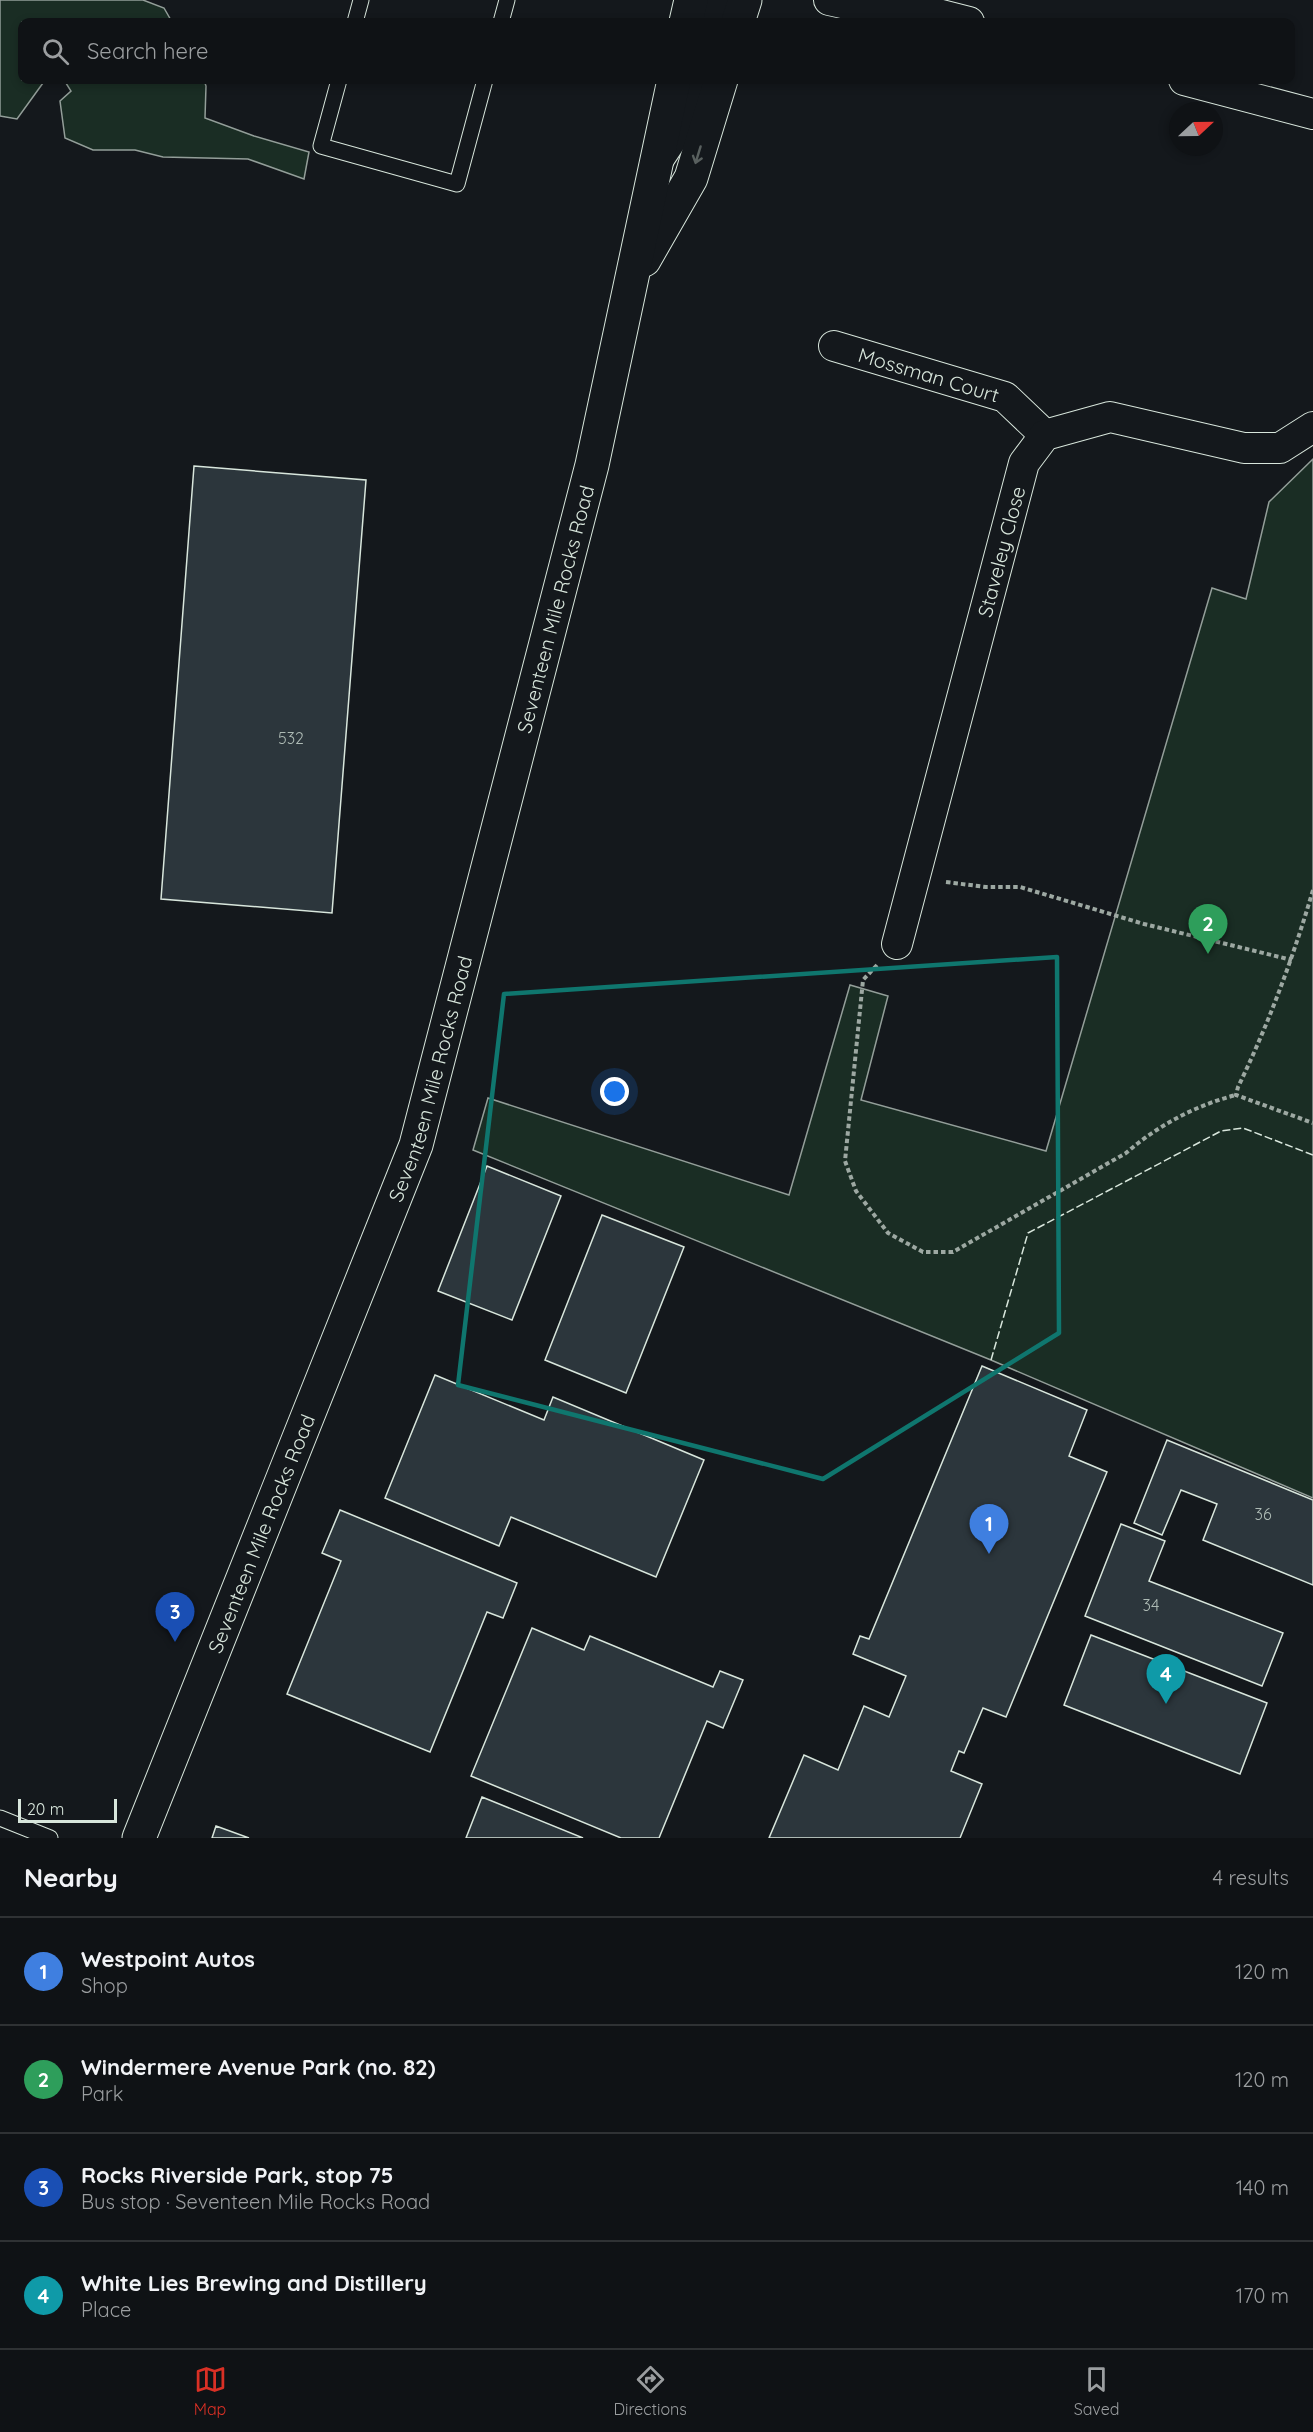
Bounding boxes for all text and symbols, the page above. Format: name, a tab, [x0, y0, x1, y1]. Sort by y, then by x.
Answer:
search box	[18, 18, 1295, 84]
icon: search	[39, 35, 72, 68]
text: Search here	[87, 37, 208, 65]
north arrow	[1169, 102, 1223, 156]
one-way arrow	[691, 146, 702, 165]
street label: Mossman Court	[855, 341, 1003, 407]
street label: Seventeen Mile Rocks Road	[511, 482, 599, 736]
street label: Staveley Close	[971, 483, 1030, 620]
house number: 532	[278, 728, 304, 748]
pin: 2	[1188, 904, 1228, 954]
street label: Seventeen Mile Rocks Road	[382, 953, 477, 1205]
your location	[600, 1077, 629, 1106]
street label: Seventeen Mile Rocks Road	[202, 1410, 320, 1656]
pin: 1	[970, 1504, 1008, 1554]
house number: 36	[1255, 1504, 1272, 1524]
pin: 3	[156, 1592, 195, 1642]
house number: 34	[1143, 1595, 1159, 1615]
pin: 4	[1146, 1654, 1186, 1704]
scale bar	[18, 1796, 117, 1824]
text: 20 m	[27, 1799, 64, 1819]
text: Nearby	[24, 1861, 118, 1894]
text: 4 results	[1213, 1865, 1289, 1890]
text: Westpoint Autos	[81, 1945, 255, 1973]
text: 1	[40, 1959, 47, 1984]
text: 120 m	[1235, 1959, 1289, 1984]
text: Shop	[81, 1973, 128, 1998]
text: Windermere Avenue Park (no. 82)	[81, 2053, 436, 2081]
text: 2	[38, 2067, 49, 2092]
text: 120 m	[1235, 2067, 1289, 2092]
text: Park	[81, 2081, 123, 2106]
text: Rocks Riverside Park, stop 75	[81, 2161, 393, 2189]
text: 3	[38, 2175, 49, 2200]
text: 140 m	[1236, 2175, 1289, 2200]
text: Bus stop · Seventeen Mile Rocks Road	[81, 2189, 430, 2214]
text: White Lies Brewing and Distillery	[81, 2269, 427, 2297]
text: 4	[38, 2283, 49, 2308]
text: 170 m	[1236, 2283, 1289, 2308]
text: Place	[81, 2297, 131, 2322]
tab: Map	[194, 2363, 227, 2419]
tab: Directions	[614, 2363, 687, 2419]
tab: Saved	[1074, 2363, 1119, 2419]

